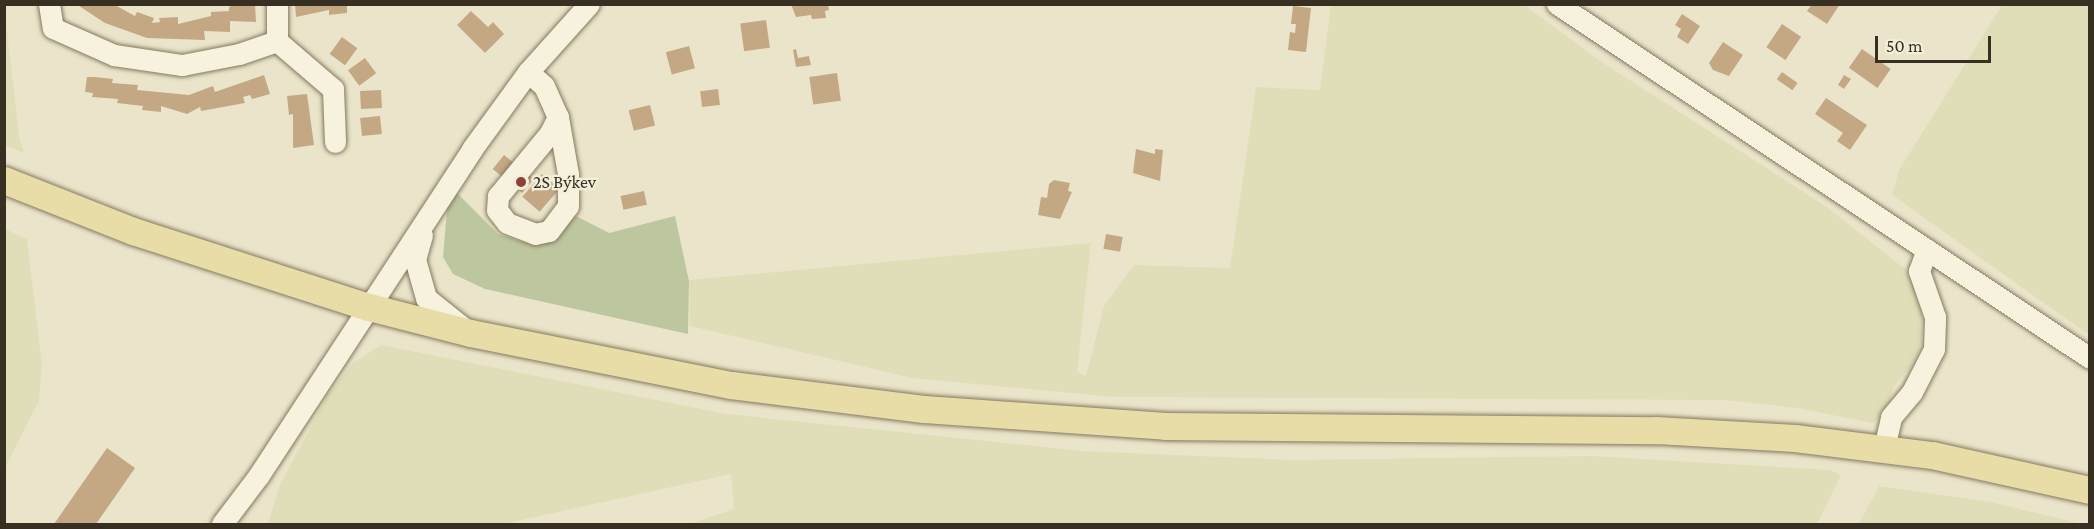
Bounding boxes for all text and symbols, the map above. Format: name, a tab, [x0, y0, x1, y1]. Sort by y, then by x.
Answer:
scale bar	[1878, 24, 1994, 62]
text: 50 m	[1886, 36, 1923, 56]
place label: 2S Býkev	[533, 171, 596, 193]
marker: 2S Býkev	[514, 175, 528, 189]

